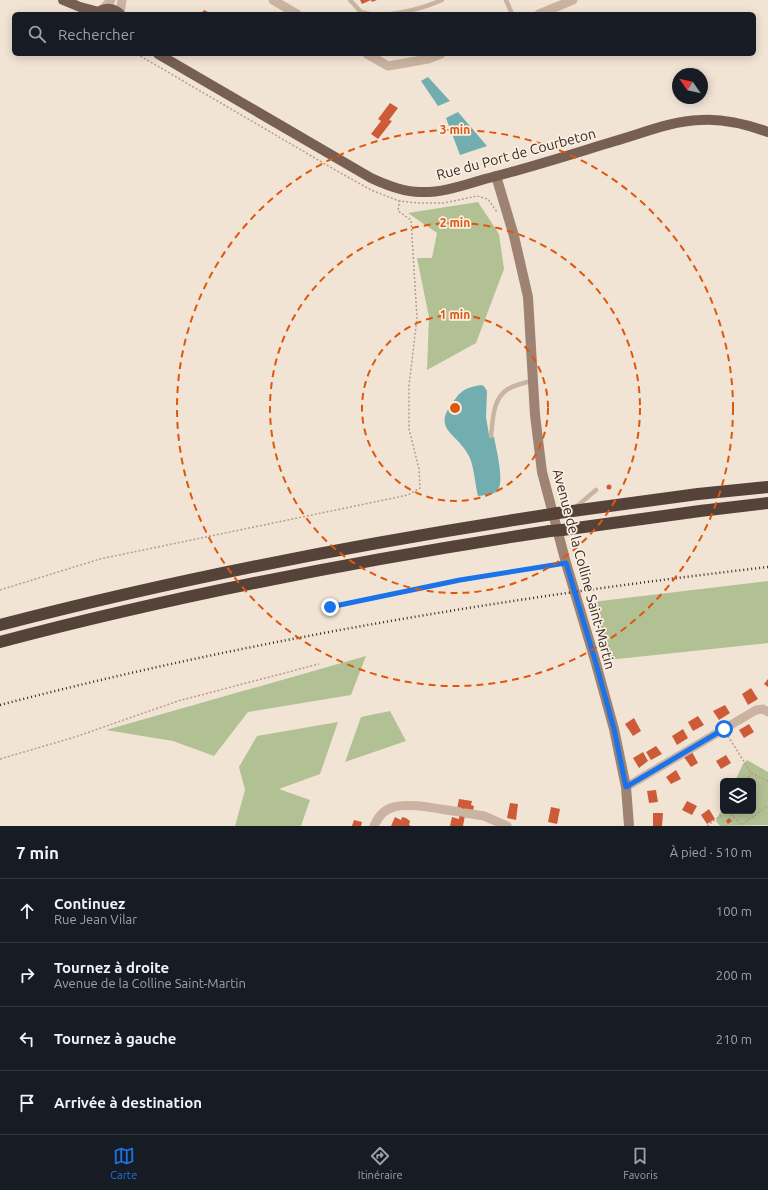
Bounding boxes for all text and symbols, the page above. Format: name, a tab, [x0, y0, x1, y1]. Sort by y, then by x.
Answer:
search box	[12, 12, 756, 56]
icon: search	[26, 23, 48, 45]
text: Rechercher	[58, 26, 135, 43]
north arrow	[672, 68, 708, 104]
text: 3 min	[440, 123, 470, 136]
street label: Rue du Port de Courbeton	[435, 125, 597, 183]
text: 2 min	[440, 216, 470, 229]
text: 1 min	[440, 308, 470, 321]
centre of rings	[448, 401, 462, 415]
street label: Avenue de la Colline Saint-Martin	[550, 467, 618, 671]
route end	[321, 598, 339, 616]
route start	[715, 720, 733, 738]
map controls	[720, 778, 756, 814]
button: layers	[720, 778, 756, 814]
text: 7 min	[16, 843, 59, 862]
text: À pied · 510 m	[670, 845, 752, 859]
text: Continuez	[54, 895, 125, 912]
icon: ahead	[16, 900, 38, 922]
text: 100 m	[716, 904, 752, 918]
text: Rue Jean Vilar	[54, 912, 137, 926]
text: Tournez à droite	[54, 959, 169, 976]
icon: right	[16, 964, 38, 986]
text: 200 m	[716, 968, 752, 982]
text: Avenue de la Colline Saint-Martin	[54, 976, 246, 990]
icon: left	[16, 1028, 38, 1050]
text: Tournez à gauche	[54, 1030, 177, 1047]
text: 210 m	[716, 1032, 752, 1046]
icon: arrive	[16, 1092, 38, 1114]
text: Arrivée à destination	[54, 1094, 202, 1111]
tab: Carte	[110, 1145, 137, 1181]
tab: Itinéraire	[358, 1145, 403, 1181]
tab: Favoris	[623, 1145, 658, 1181]

